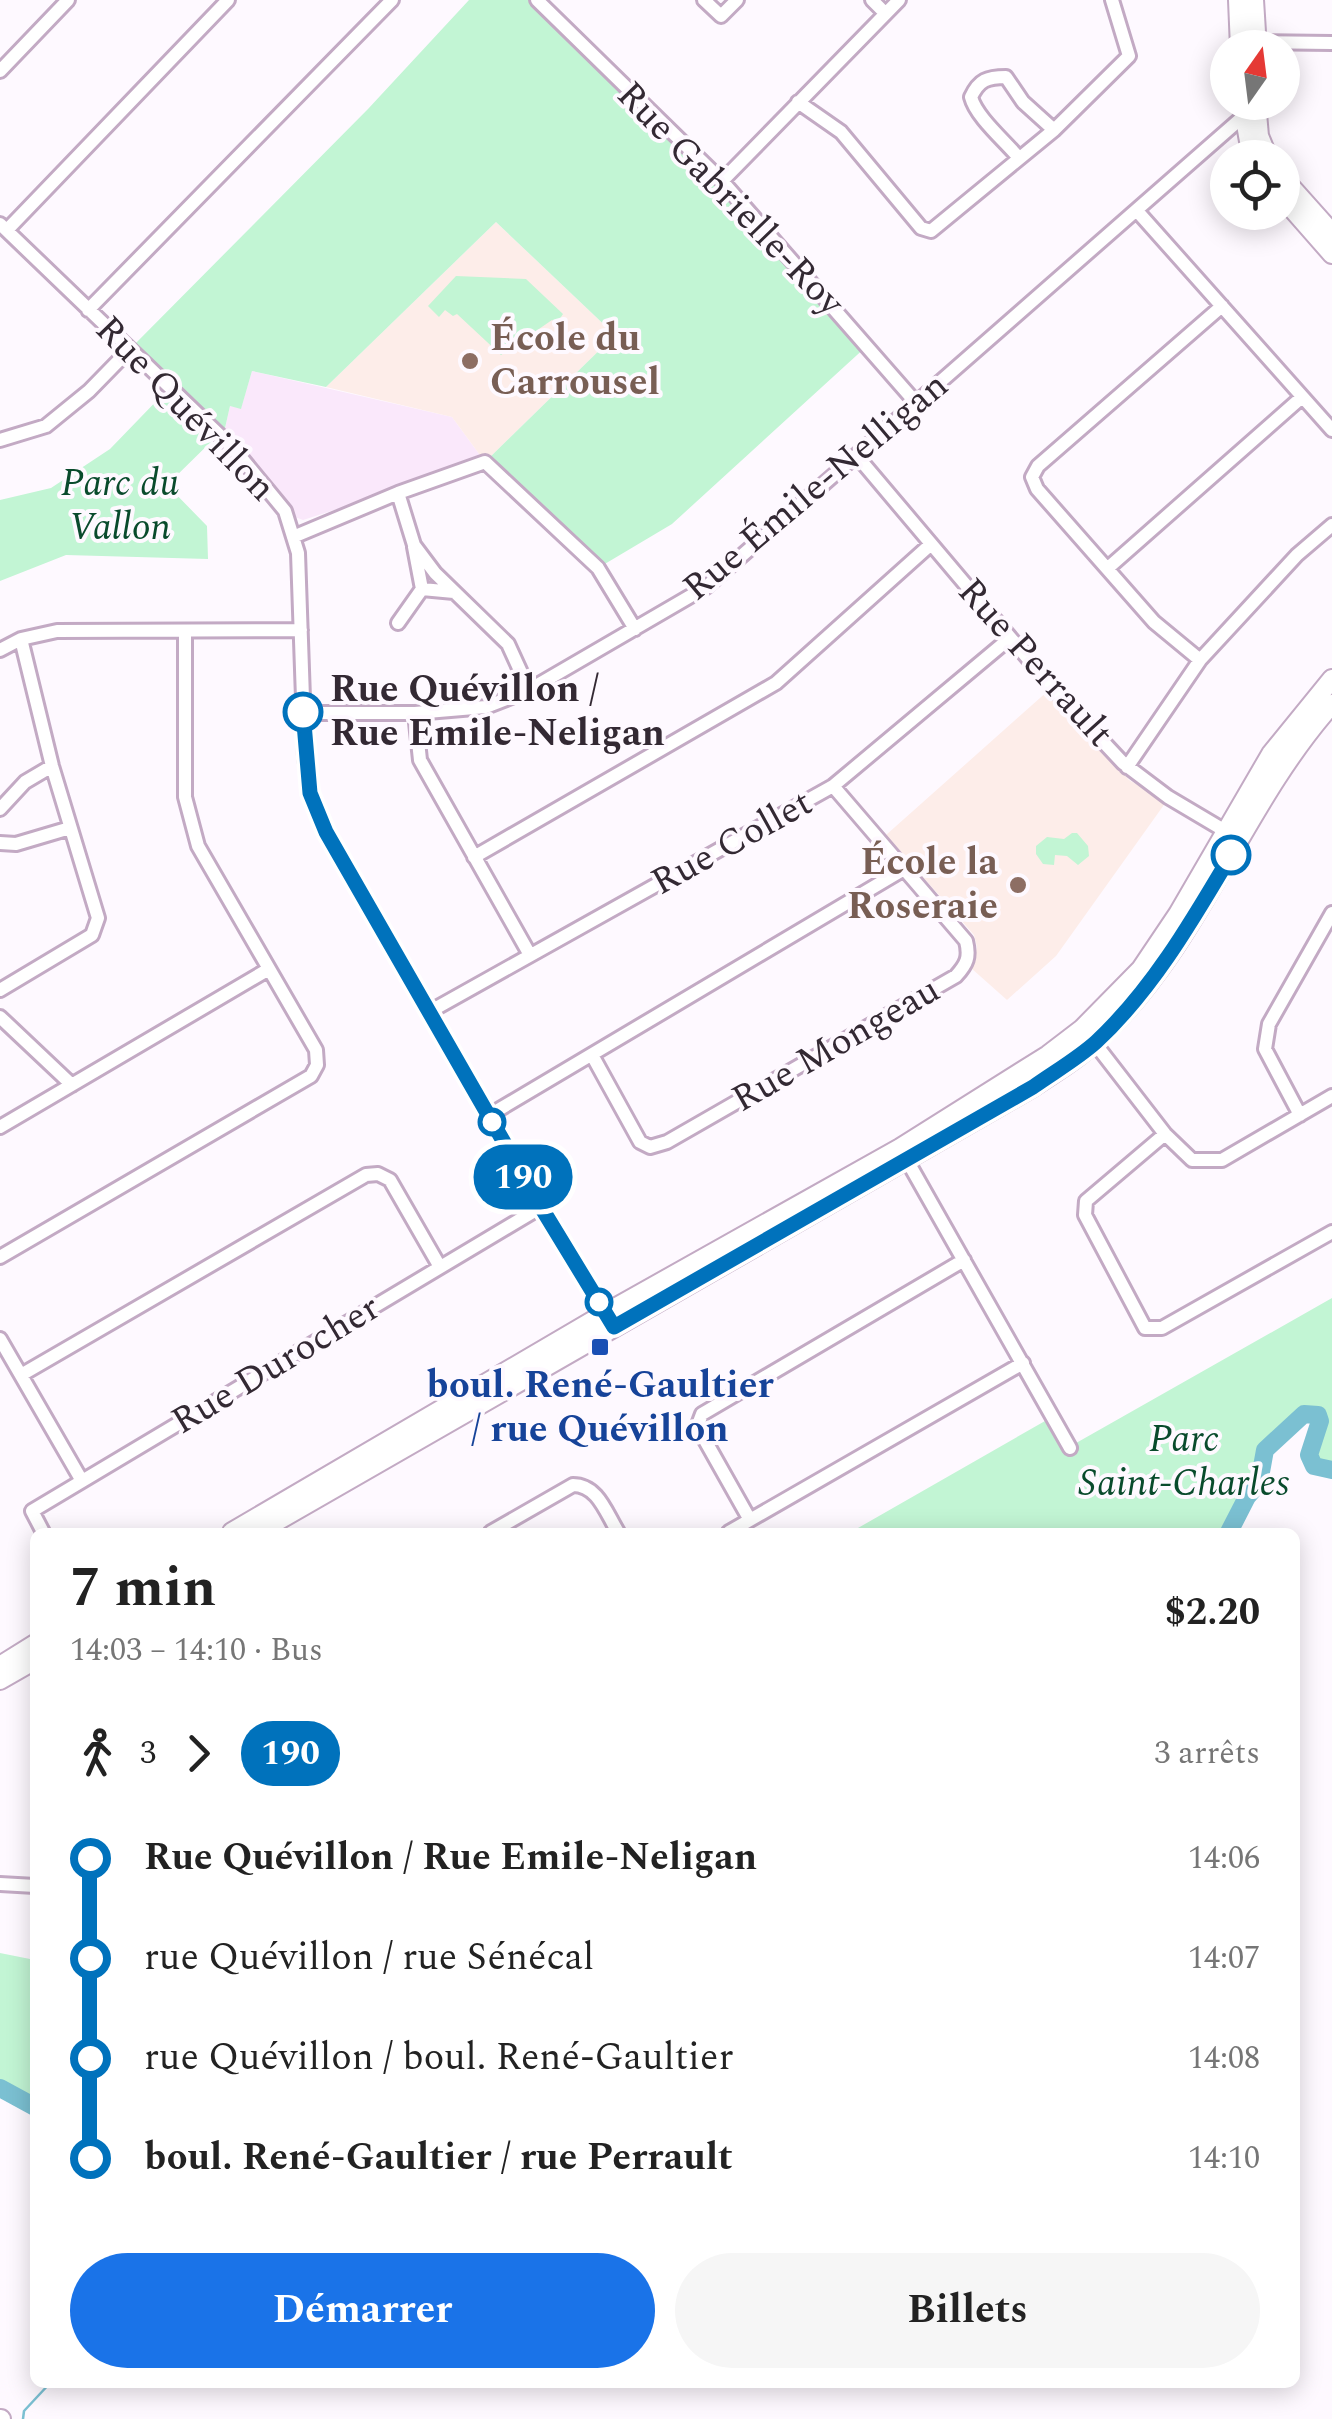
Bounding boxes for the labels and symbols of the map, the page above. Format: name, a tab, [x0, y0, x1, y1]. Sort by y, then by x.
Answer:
north arrow	[1210, 30, 1300, 120]
street label: Rue Gabrielle-Roy	[602, 68, 859, 331]
street label: Rue Quévillon	[81, 303, 289, 515]
place label: École du Carrousel	[490, 310, 660, 412]
marker: École du Carrousel	[459, 350, 481, 372]
street label: Rue Émile-Nelligan	[670, 358, 962, 616]
park label: Parc du Vallon	[61, 455, 179, 557]
street label: Rue Perrault	[943, 565, 1127, 761]
place label: Rue Quévillon / Rue Emile-Neligan	[330, 661, 665, 763]
marker: Rue Quévillon / Rue Emile-Neligan	[284, 693, 322, 731]
street label: Rue Collet	[641, 775, 823, 911]
place label: École la Roseraie	[847, 834, 998, 936]
unlabelled marker	[1212, 836, 1250, 874]
marker: École la Roseraie	[1007, 874, 1029, 896]
street label: Rue Mongeau	[721, 962, 951, 1128]
unlabelled marker	[479, 1109, 505, 1135]
line badge: 190	[466, 1144, 580, 1210]
street label: Rue Durocher	[160, 1280, 392, 1450]
unlabelled marker	[586, 1289, 612, 1315]
marker: boul. René-Gaultier / rue Quévillon	[589, 1336, 611, 1358]
place label: boul. René-Gaultier / rue Quévillon	[426, 1357, 775, 1459]
park label: Parc Saint-Charles	[1079, 1411, 1289, 1513]

